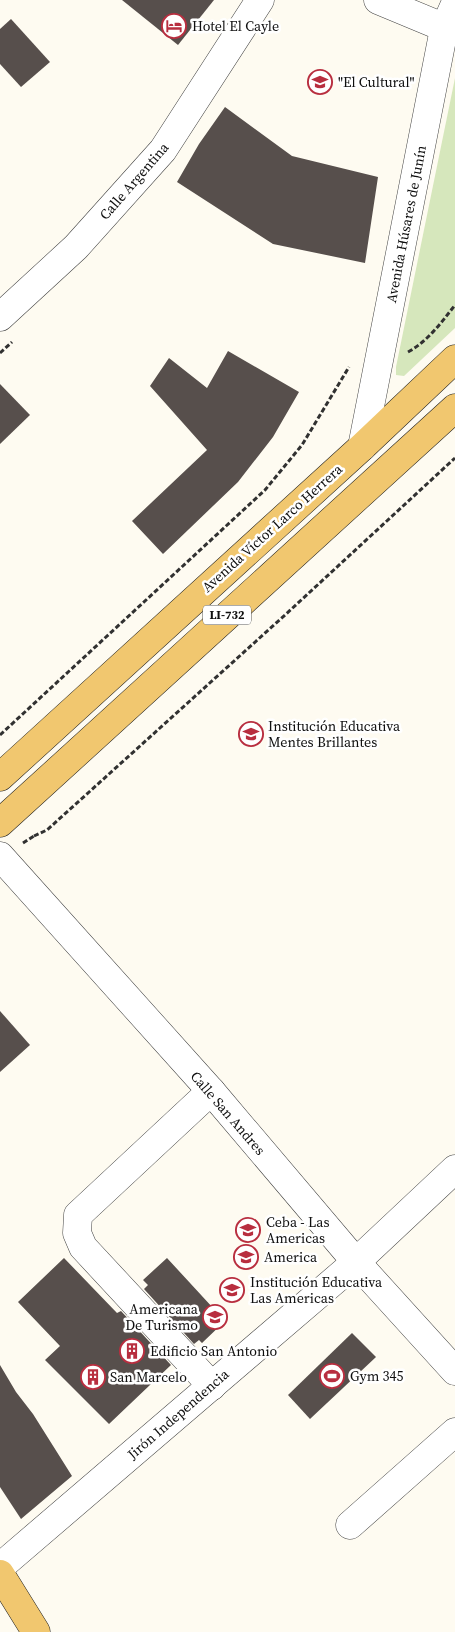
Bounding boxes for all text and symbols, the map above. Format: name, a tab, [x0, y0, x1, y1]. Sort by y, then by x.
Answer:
hotel icon: Hotel El Cayle	[161, 13, 187, 39]
place label: Hotel El Cayle	[192, 16, 279, 36]
school or university icon: "El Cultural"	[307, 69, 333, 95]
place label: "El Cultural"	[338, 72, 414, 92]
street label: Calle Argentina	[95, 137, 174, 224]
street label: Avenida Húsares de Junín	[381, 143, 431, 304]
street label: Avenida Víctor Larco Herrera	[197, 459, 347, 597]
road number: LI-732	[203, 606, 251, 624]
place label: Institución Educativa Mentes Brillantes	[268, 716, 401, 752]
school or university icon: Institución Educativa Mentes Brillantes	[238, 721, 264, 747]
street label: Calle San Andres	[186, 1067, 270, 1159]
place label: Ceba - Las Americas	[266, 1212, 329, 1248]
school or university icon: Ceba - Las Americas	[235, 1217, 261, 1243]
school or university icon: America	[233, 1244, 259, 1270]
place label: America	[264, 1247, 318, 1267]
place label: Institución Educativa Las Americas	[250, 1272, 383, 1308]
school or university icon: Institución Educativa Las Americas	[219, 1277, 245, 1303]
place label: Americana De Turismo	[125, 1299, 199, 1335]
school or university icon: Americana De Turismo	[202, 1304, 228, 1330]
building icon: Edificio San Antonio	[119, 1338, 145, 1364]
place label: Edificio San Antonio	[150, 1341, 278, 1361]
sports icon: Gym 345	[319, 1363, 345, 1389]
building icon: San Marcelo	[80, 1364, 106, 1390]
street label: Jirón Independencia	[122, 1364, 234, 1464]
place label: Gym 345	[350, 1366, 404, 1386]
place label: San Marcelo	[110, 1367, 187, 1387]

